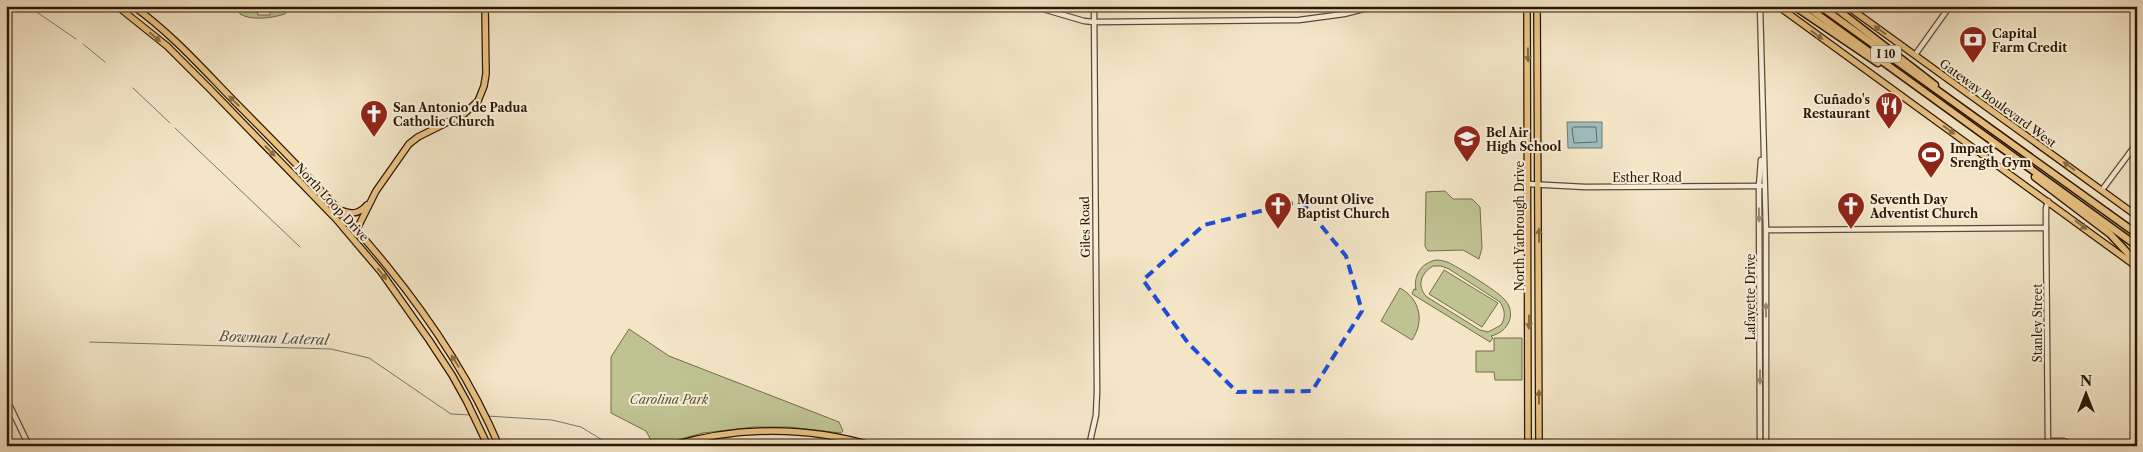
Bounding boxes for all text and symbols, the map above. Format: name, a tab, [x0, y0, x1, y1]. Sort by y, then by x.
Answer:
one-way arrow	[1874, 25, 1887, 35]
bank icon: Capital Farm Credit	[1958, 25, 1988, 64]
place label: Capital Farm Credit	[1992, 26, 2067, 55]
one-way arrow	[1810, 30, 1824, 40]
one-way arrow	[149, 31, 162, 42]
road number: I 10	[1871, 46, 1901, 62]
one-way arrow	[1524, 47, 1532, 63]
street label: Gateway Boulevard West	[1937, 56, 2060, 151]
restaurant icon: Cuñado's Restaurant	[1874, 91, 1904, 130]
place label: Cuñado's Restaurant	[1803, 92, 1870, 121]
one-way arrow	[229, 95, 241, 107]
church icon: San Antonio de Padua Catholic Church	[359, 99, 389, 138]
place label: San Antonio de Padua Catholic Church	[393, 100, 528, 129]
school or university icon: Bel Air High School	[1452, 124, 1482, 163]
place label: Bel Air High School	[1486, 125, 1561, 154]
one-way arrow	[1942, 125, 1956, 135]
sports icon: Impact Srength Gym	[1916, 140, 1946, 179]
place label: Impact Srength Gym	[1950, 141, 2031, 170]
one-way arrow	[264, 145, 276, 157]
street label: North Loop Drive	[292, 160, 372, 244]
street label: North Yarbrough Drive	[1512, 161, 1527, 291]
one-way arrow	[2062, 161, 2076, 171]
street label: Esther Road	[1612, 170, 1682, 185]
church icon: Mount Olive Baptist Church	[1263, 191, 1293, 230]
church icon: Seventh Day Adventist Church	[1836, 191, 1866, 230]
place label: Mount Olive Baptist Church	[1297, 192, 1390, 221]
place label: Seventh Day Adventist Church	[1869, 192, 1979, 221]
street label: Giles Road	[1077, 195, 1093, 258]
one-way arrow	[1755, 207, 1763, 223]
one-way arrow	[2074, 220, 2087, 230]
one-way arrow	[1535, 226, 1543, 242]
street label: Lafayette Drive	[1743, 253, 1758, 341]
one-way arrow	[377, 267, 388, 280]
street label: Stanley Street	[2030, 283, 2045, 362]
one-way arrow	[1762, 301, 1770, 317]
one-way arrow	[1525, 315, 1533, 331]
water label: Bowman Lateral	[218, 327, 331, 349]
one-way arrow	[450, 355, 460, 368]
one-way arrow	[1756, 369, 1764, 385]
north arrow	[2060, 370, 2110, 420]
text: N	[2080, 372, 2092, 390]
one-way arrow	[1535, 389, 1543, 405]
park label: Carolina Park	[630, 392, 709, 407]

